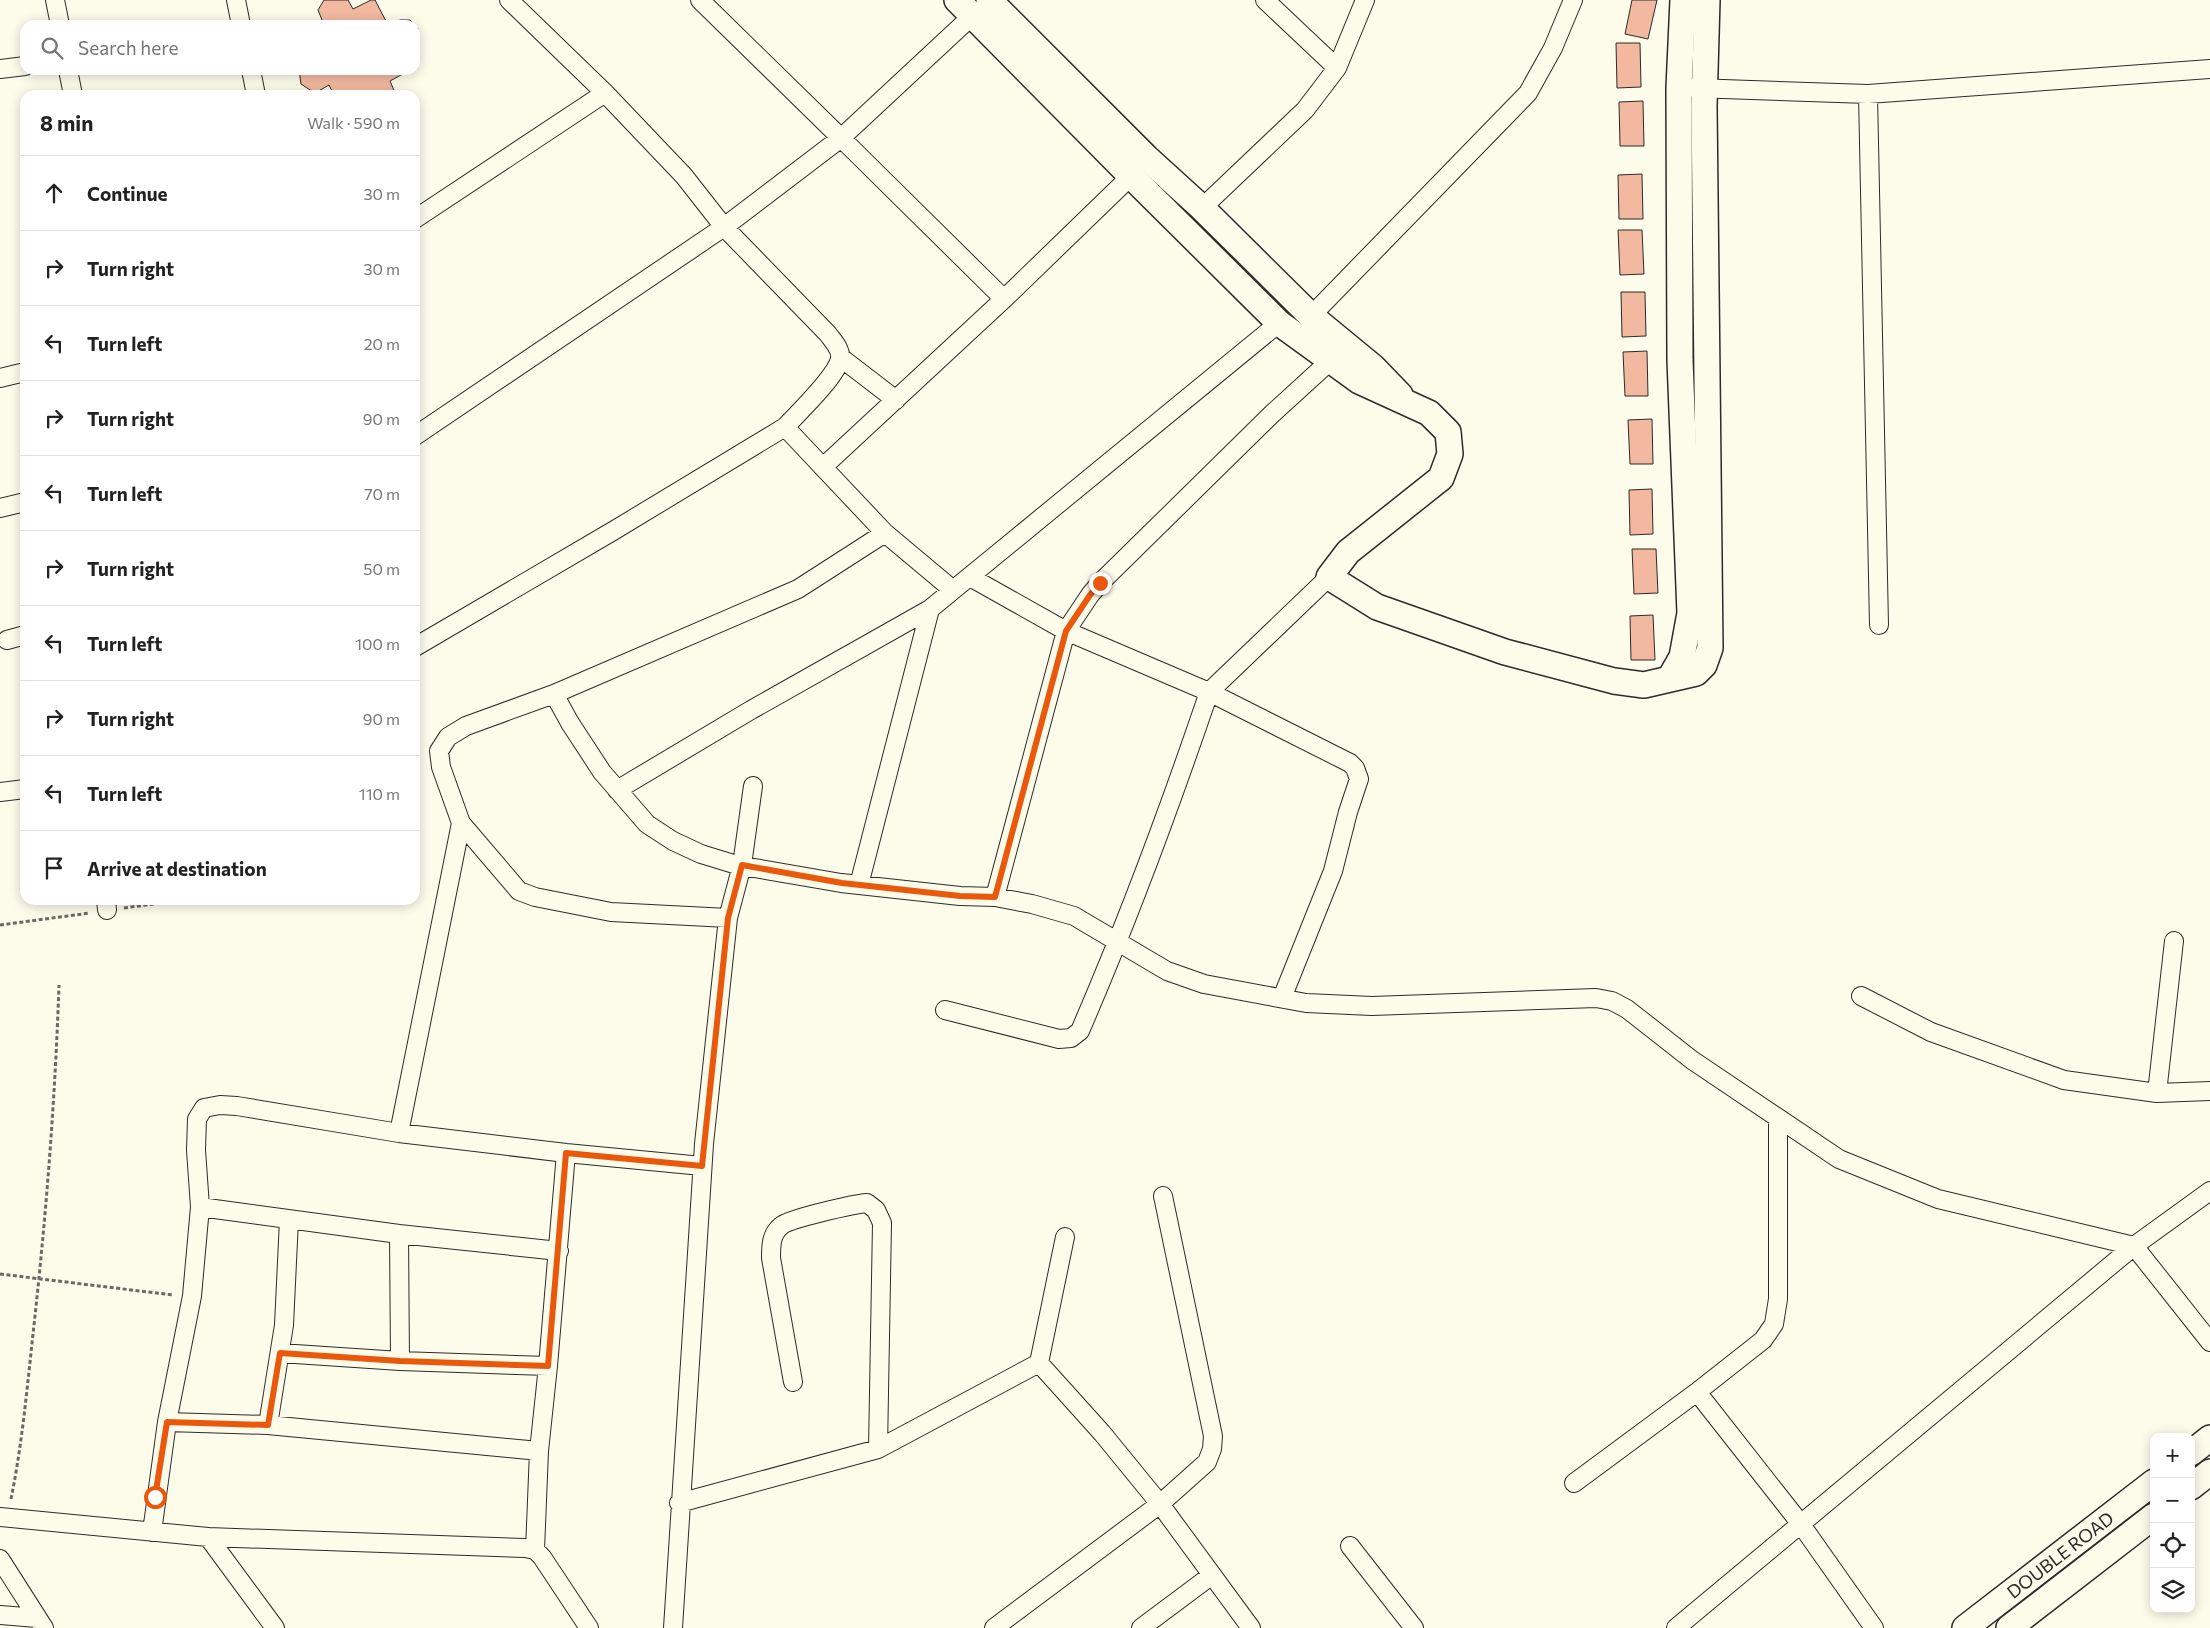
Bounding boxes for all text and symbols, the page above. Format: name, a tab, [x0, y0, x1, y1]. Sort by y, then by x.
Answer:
search box	[20, 20, 420, 75]
icon: search	[38, 34, 66, 62]
text: Search here	[78, 36, 178, 59]
text: 8 min	[40, 110, 93, 135]
text: Walk · 590 m	[307, 113, 400, 132]
icon: ahead	[40, 179, 68, 207]
text: Continue	[87, 182, 167, 205]
text: 30 m	[363, 184, 400, 203]
icon: right	[40, 254, 68, 282]
text: Turn right	[87, 257, 174, 280]
text: 30 m	[363, 259, 400, 278]
icon: left	[40, 329, 68, 357]
text: Turn left	[87, 332, 162, 355]
text: 20 m	[364, 334, 400, 353]
icon: right	[40, 404, 68, 432]
text: Turn right	[87, 407, 174, 430]
text: 90 m	[363, 409, 400, 428]
icon: left	[40, 479, 68, 507]
text: Turn left	[87, 482, 162, 505]
text: 70 m	[364, 484, 400, 503]
icon: right	[40, 554, 68, 582]
text: Turn right	[87, 557, 174, 580]
text: 50 m	[363, 559, 400, 578]
route end	[1089, 572, 1112, 595]
icon: left	[40, 629, 68, 657]
text: Turn left	[87, 632, 162, 655]
text: 100 m	[355, 634, 400, 653]
icon: right	[40, 704, 68, 732]
text: Turn right	[87, 707, 174, 730]
text: 90 m	[363, 709, 400, 728]
icon: left	[40, 779, 68, 807]
text: Turn left	[87, 782, 162, 805]
text: 110 m	[359, 784, 400, 803]
icon: arrive	[40, 854, 68, 882]
text: Arrive at destination	[87, 857, 267, 880]
map controls	[2150, 1433, 2195, 1613]
button: +	[2150, 1433, 2195, 1478]
button: −	[2150, 1478, 2195, 1523]
route start	[144, 1486, 167, 1509]
street label: DOUBLE ROAD	[2002, 1507, 2118, 1603]
button: locate	[2150, 1523, 2195, 1568]
button: layers	[2150, 1568, 2195, 1613]

